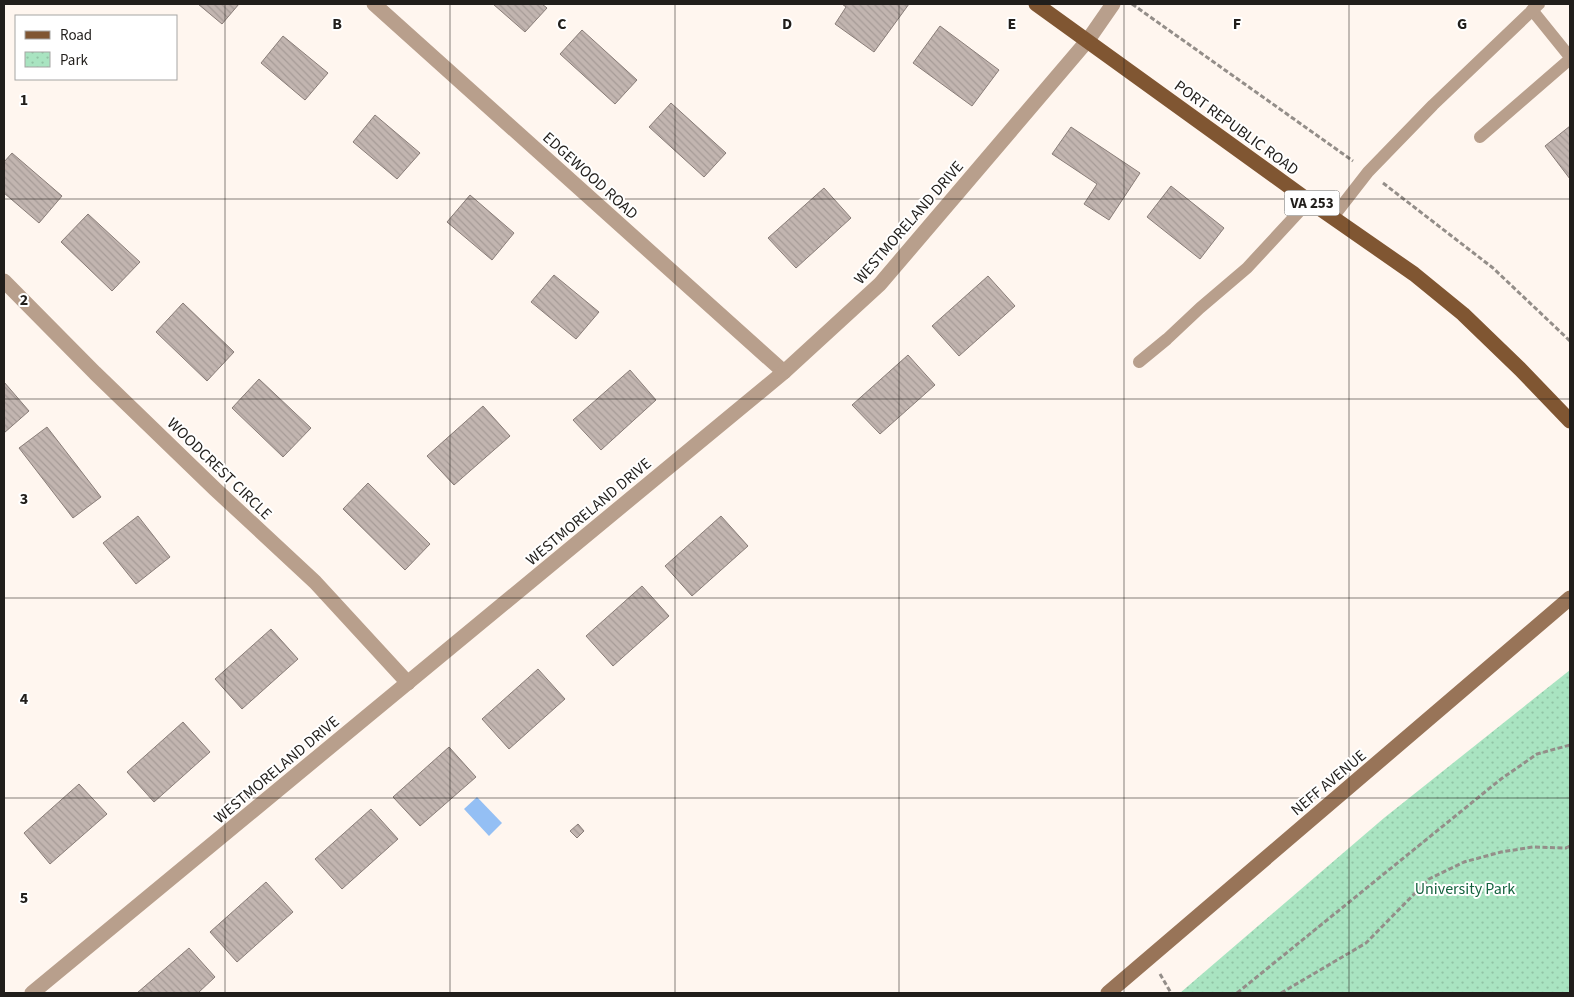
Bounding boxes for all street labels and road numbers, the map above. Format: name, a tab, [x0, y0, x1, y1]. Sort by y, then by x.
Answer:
street label: PORT REPUBLIC ROAD	[1170, 75, 1303, 181]
street label: EDGEWOOD ROAD	[538, 127, 643, 225]
street label: WESTMORELAND DRIVE	[849, 156, 969, 289]
road number: VA 253	[1284, 190, 1340, 216]
street label: WOODCREST CIRCLE	[162, 413, 277, 525]
street label: WESTMORELAND DRIVE	[521, 453, 656, 571]
street label: WESTMORELAND DRIVE	[209, 711, 344, 829]
street label: NEFF AVENUE	[1286, 745, 1371, 821]

